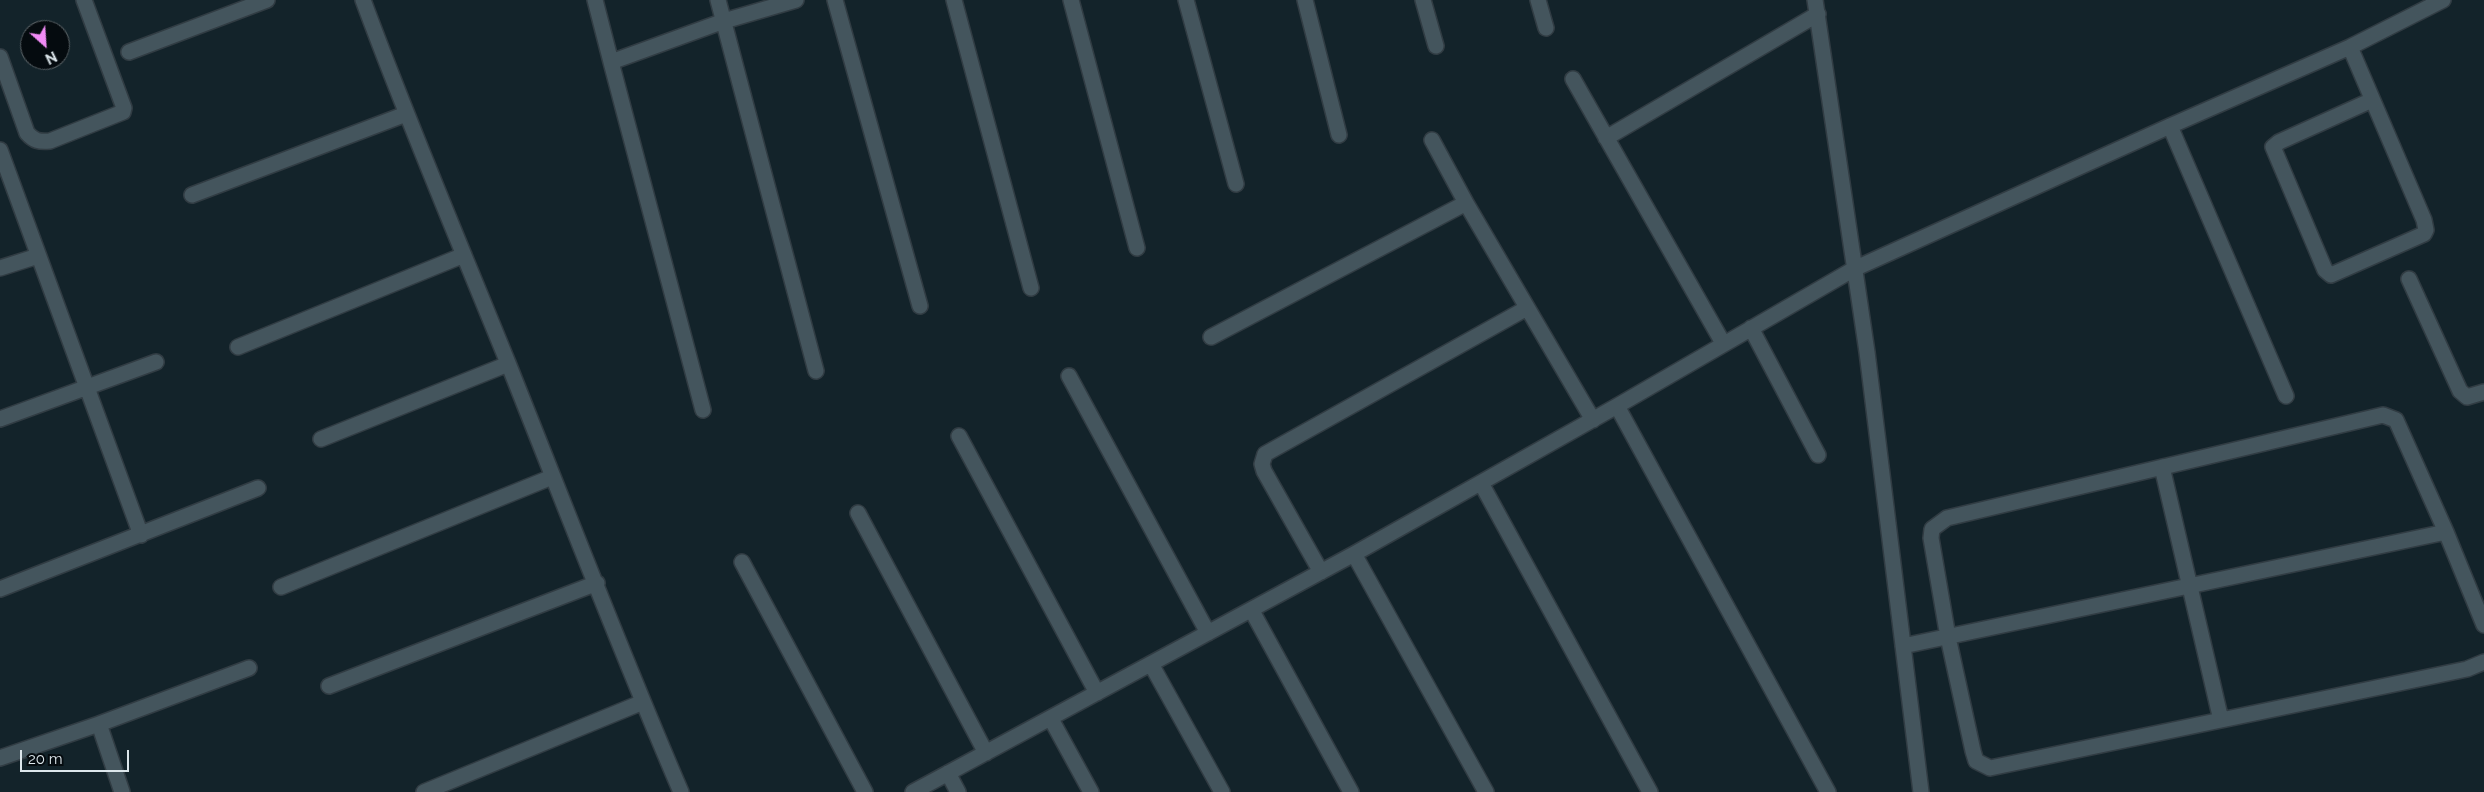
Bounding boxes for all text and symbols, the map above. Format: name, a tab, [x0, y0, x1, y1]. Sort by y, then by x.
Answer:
north arrow	[20, 20, 70, 70]
text: N	[43, 48, 59, 67]
scale bar	[22, 740, 131, 772]
text: 20 m	[28, 750, 63, 768]

